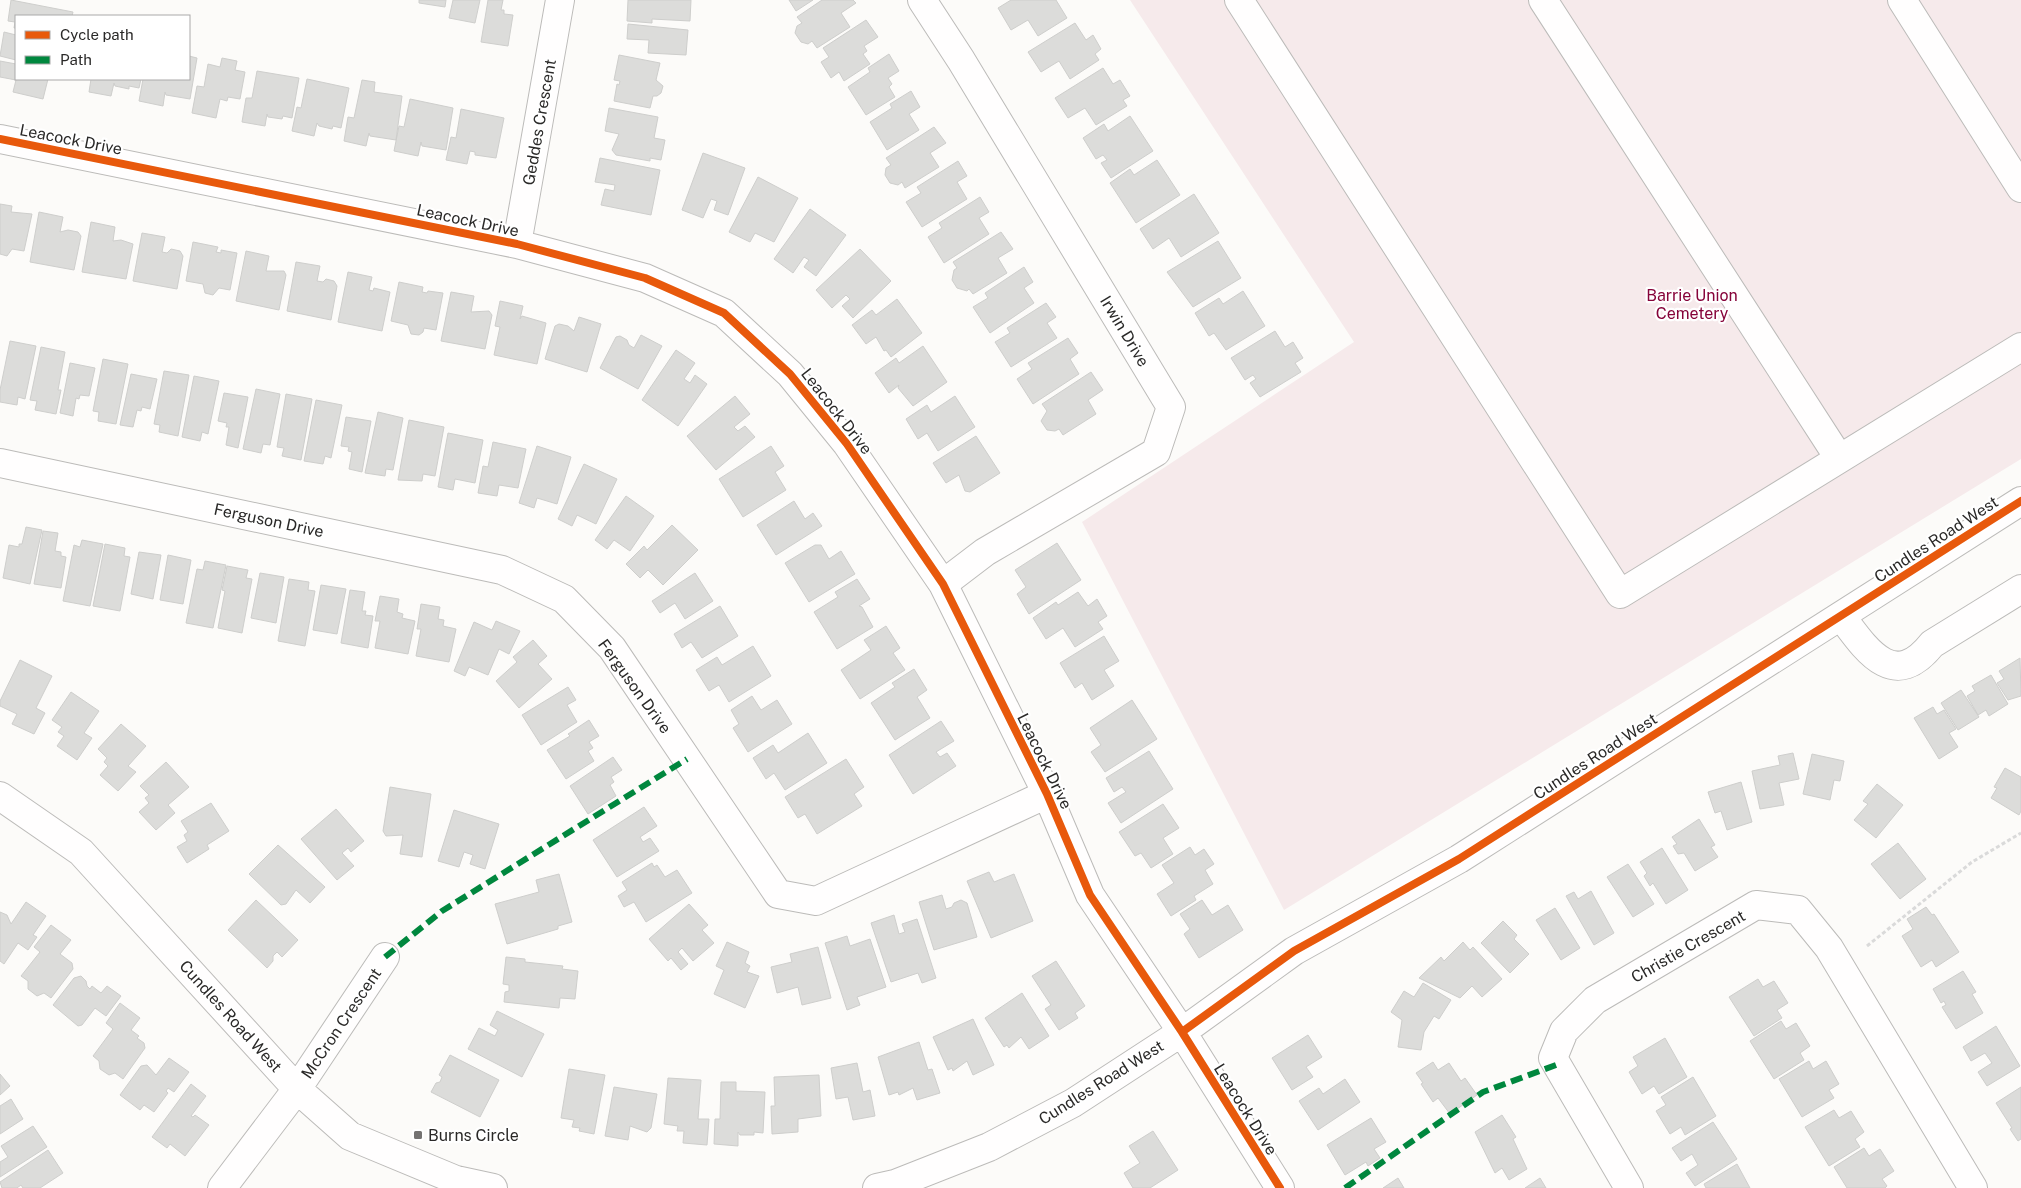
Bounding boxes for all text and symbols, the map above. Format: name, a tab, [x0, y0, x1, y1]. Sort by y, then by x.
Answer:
legend	[15, 15, 190, 80]
text: Cycle path	[60, 26, 134, 43]
text: Path	[60, 51, 92, 68]
street label: Geddes Crescent	[519, 57, 560, 187]
street label: Leacock Drive	[18, 120, 124, 159]
street label: Leacock Drive	[415, 200, 521, 241]
park label: Barrie Union Cemetery	[1646, 286, 1738, 323]
street label: Irwin Drive	[1096, 293, 1153, 370]
street label: Leacock Drive	[797, 364, 876, 458]
street label: Cundles Road West	[1871, 492, 2002, 587]
street label: Ferguson Drive	[212, 500, 326, 541]
street label: Ferguson Drive	[594, 635, 675, 737]
street label: Cundles Road West	[1530, 709, 1661, 804]
street label: Leacock Drive	[1013, 710, 1076, 812]
street label: Christie Crescent	[1628, 906, 1749, 987]
street label: Cundles Road West	[175, 957, 286, 1076]
street label: McCron Crescent	[297, 964, 385, 1082]
street label: Cundles Road West	[1035, 1036, 1167, 1129]
street label: Leacock Drive	[1210, 1060, 1281, 1158]
place label: Burns Circle	[428, 1126, 519, 1145]
marker: Burns Circle	[412, 1129, 424, 1141]

